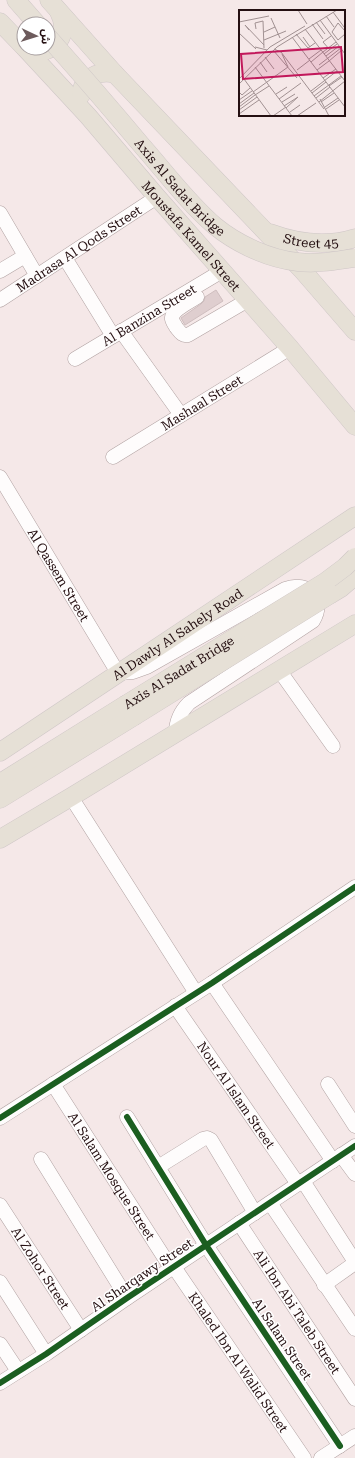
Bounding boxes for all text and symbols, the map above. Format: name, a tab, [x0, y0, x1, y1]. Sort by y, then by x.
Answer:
inset map	[239, 10, 345, 116]
north arrow	[16, 16, 56, 56]
text: ش	[38, 29, 52, 45]
street label: Axis Al Sadat Bridge	[132, 136, 228, 239]
street label: Moustafa Kamel Street	[139, 178, 244, 294]
street label: Madrasa Al Qods Street	[13, 202, 144, 295]
street label: Street 45	[282, 230, 339, 251]
street label: Al Banzina Street	[99, 281, 199, 349]
street label: Mashaal Street	[158, 372, 245, 433]
street label: Al Qassem Street	[25, 525, 93, 624]
street label: Al Dawly Al Sahely Road	[109, 585, 246, 683]
street label: Axis Al Sadat Bridge	[121, 632, 236, 712]
street label: Nour Al Islam Street	[194, 1039, 279, 1151]
street label: Al Salam Mosque Street	[65, 1109, 158, 1242]
street label: Al Zohor Street	[9, 1224, 73, 1312]
street label: Al Sharqawy Street	[88, 1235, 196, 1315]
street label: Ali Ibn Abi Taleb Street	[251, 1246, 344, 1377]
street label: Khaled Ibn Al Walid Street	[186, 1289, 292, 1435]
street label: Al Salam Street	[249, 1295, 315, 1383]

